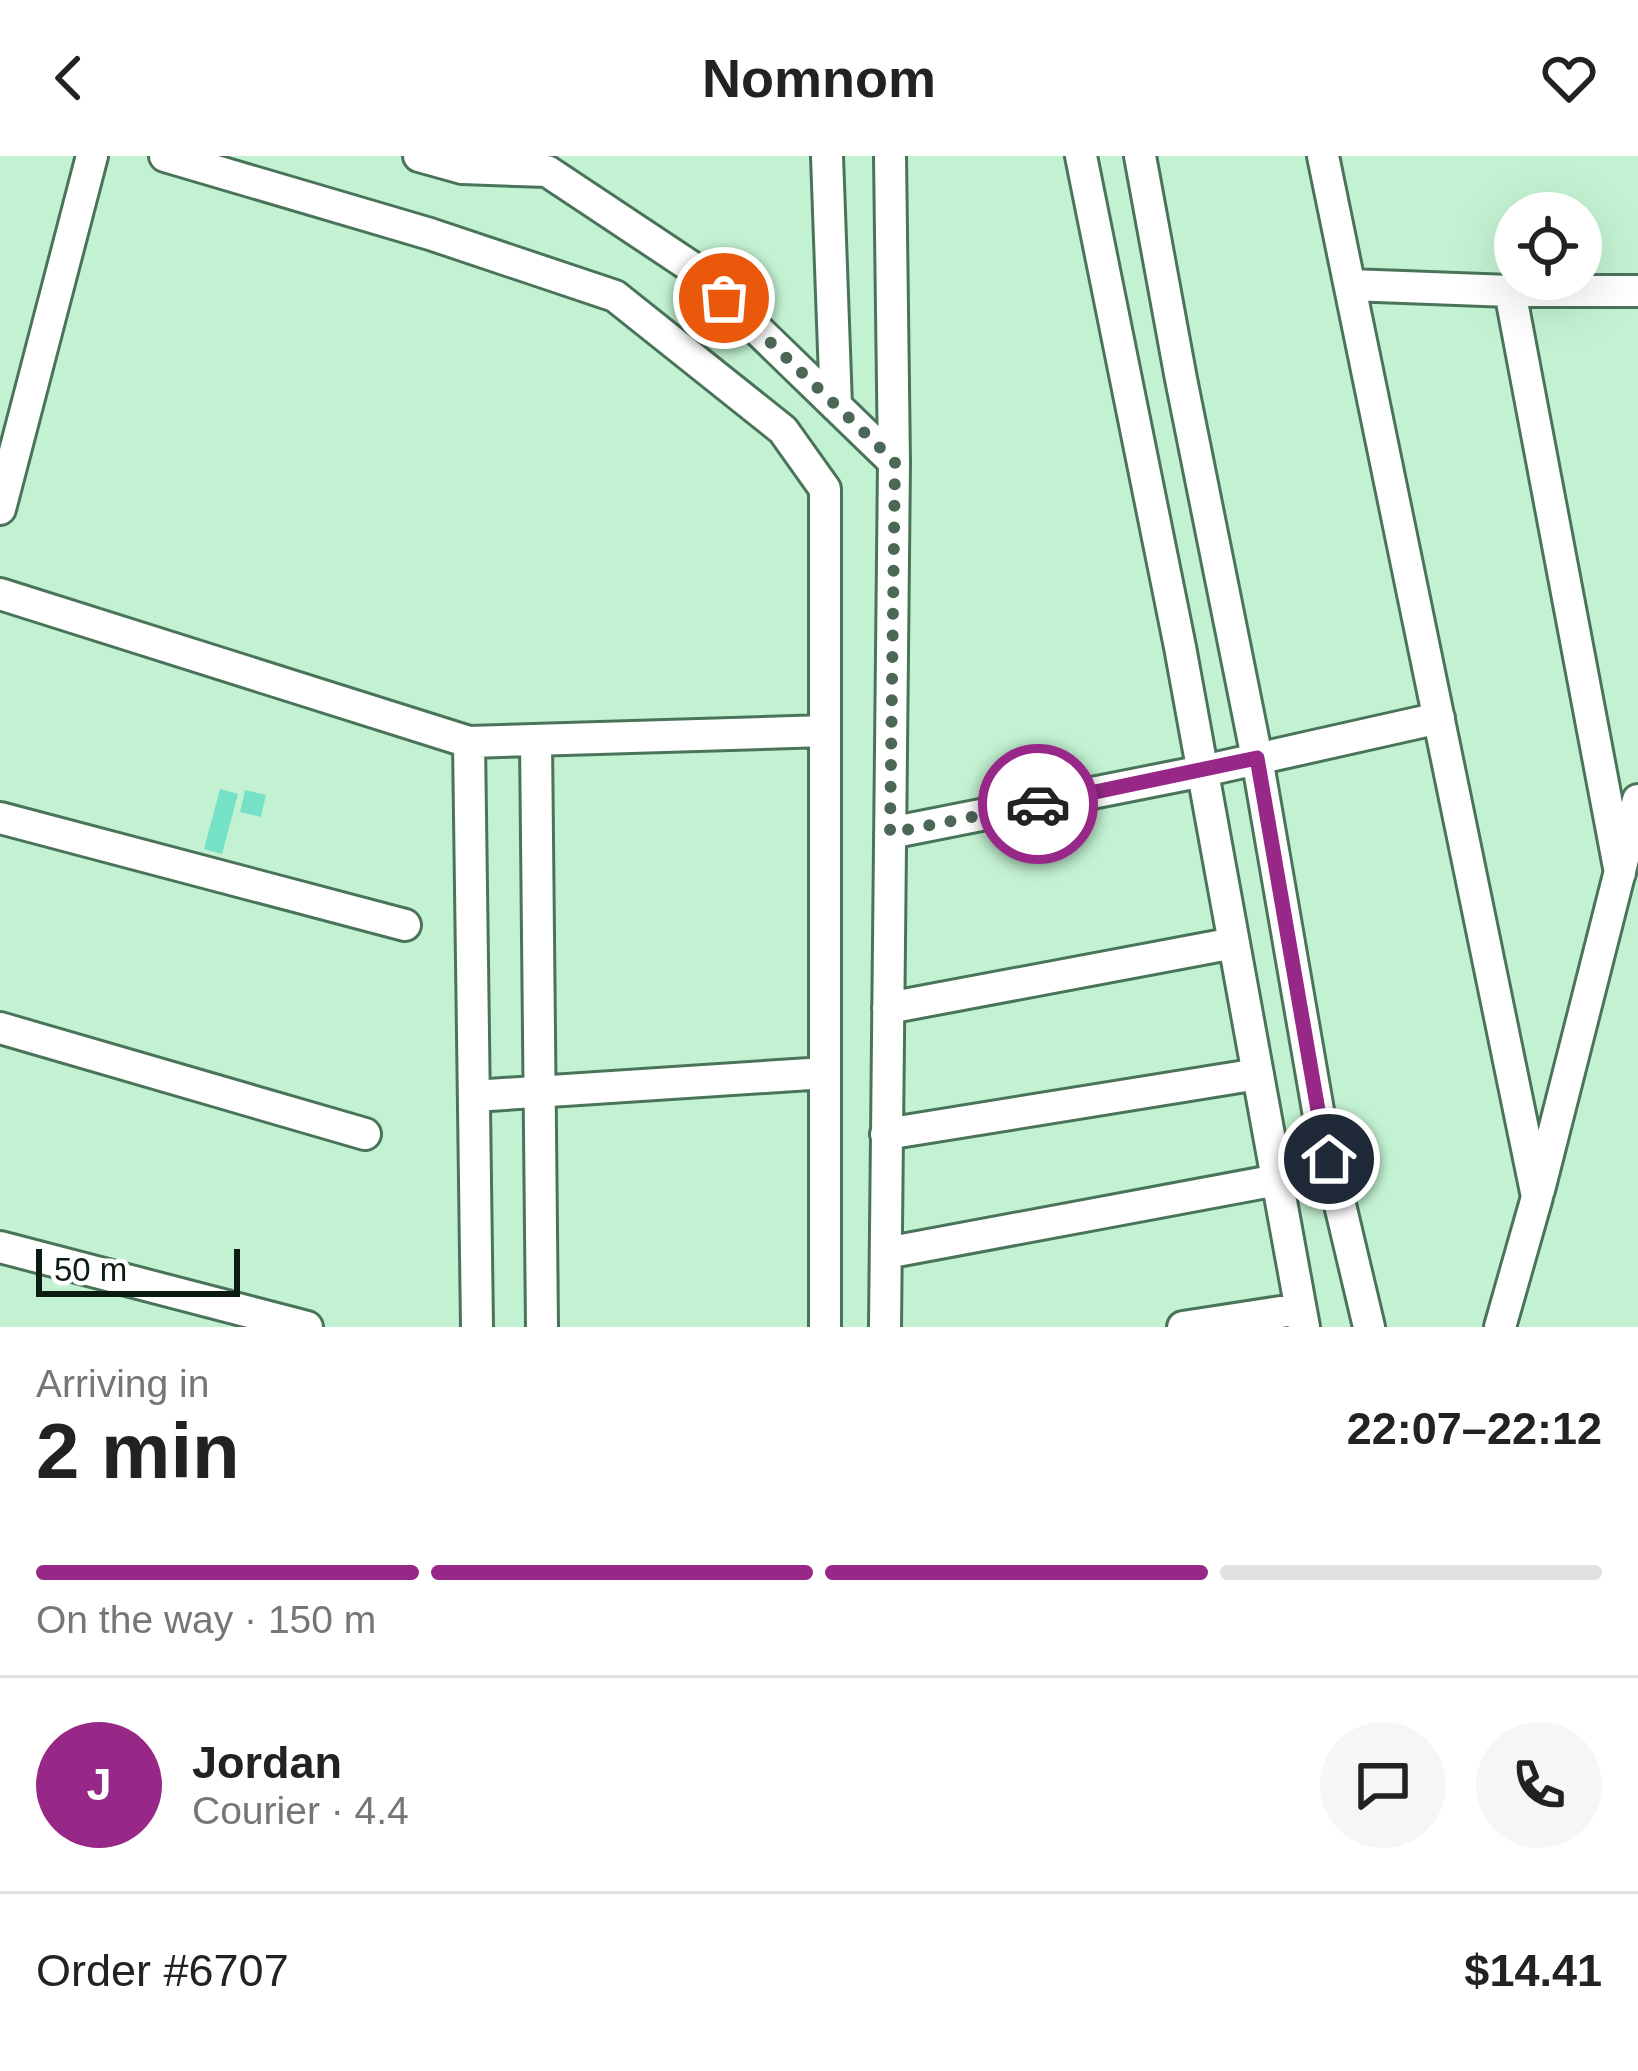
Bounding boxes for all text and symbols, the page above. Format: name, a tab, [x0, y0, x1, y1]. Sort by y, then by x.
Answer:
icon: back	[36, 45, 102, 111]
icon: heart	[1536, 45, 1602, 111]
text: Nomnom	[702, 48, 936, 108]
map controls	[1494, 192, 1602, 300]
button: locate	[1494, 192, 1602, 300]
pin	[673, 247, 775, 349]
icon: bag	[691, 265, 757, 331]
courier	[978, 744, 1098, 864]
icon: car	[1005, 771, 1071, 837]
pin	[1278, 1108, 1380, 1210]
icon: home	[1296, 1126, 1362, 1192]
scale bar	[36, 1243, 240, 1296]
text: 50 m	[54, 1251, 127, 1288]
text: Arriving in	[36, 1362, 209, 1405]
text: 22:07–22:12	[1347, 1403, 1602, 1454]
text: 2 min	[36, 1407, 240, 1495]
text: On the way · 150 m	[36, 1598, 376, 1641]
button: chat	[1320, 1722, 1446, 1848]
button: phone	[1476, 1722, 1602, 1848]
text: Jordan	[192, 1737, 342, 1788]
text: J	[86, 1759, 112, 1810]
text: Courier · 4.4	[192, 1789, 409, 1832]
text: Order #6707	[36, 1945, 289, 1996]
text: $14.41	[1464, 1945, 1602, 1996]

